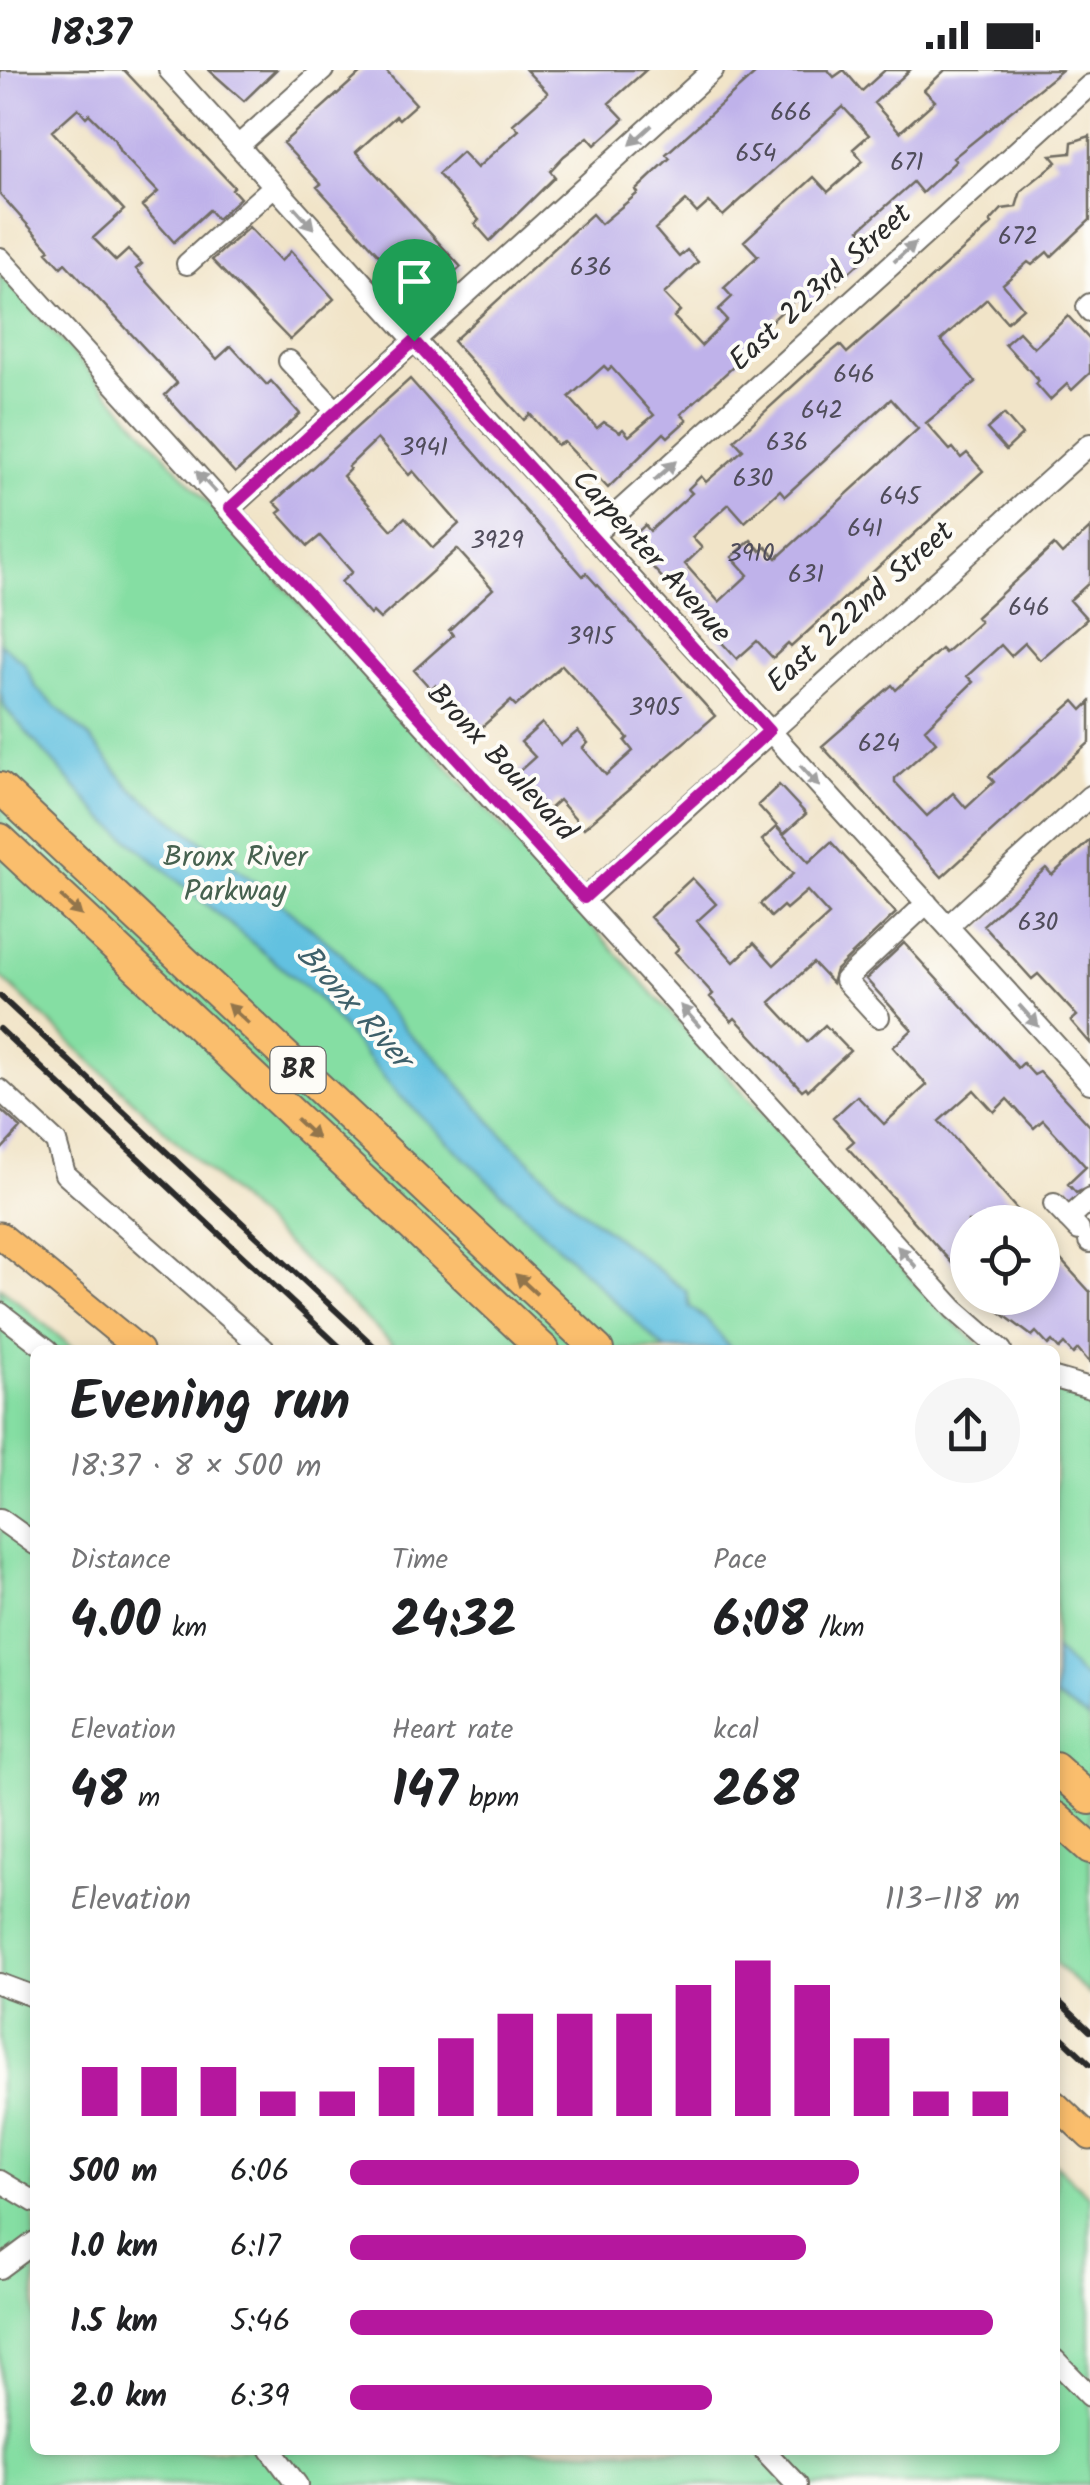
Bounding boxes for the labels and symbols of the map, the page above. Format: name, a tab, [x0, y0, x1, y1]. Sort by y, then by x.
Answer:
house number: 666	[770, 93, 812, 133]
one-way arrow	[629, 124, 654, 146]
house number: 654	[735, 134, 777, 174]
house number: 671	[890, 143, 924, 183]
street label: East 223rd Street	[718, 192, 924, 384]
one-way arrow	[292, 205, 314, 230]
house number: 672	[998, 217, 1038, 257]
pin	[372, 239, 457, 342]
one-way arrow	[892, 242, 917, 264]
house number: 636	[570, 248, 612, 288]
house number: 646	[833, 355, 875, 395]
house number: 642	[801, 391, 843, 431]
house number: 636	[766, 423, 808, 463]
house number: 3941	[400, 428, 448, 468]
street label: Carpenter Avenue	[559, 459, 743, 655]
house number: 630	[733, 459, 773, 499]
one-way arrow	[652, 460, 676, 483]
one-way arrow	[195, 470, 218, 494]
house number: 645	[879, 477, 922, 517]
house number: 641	[847, 509, 883, 549]
street label: East 222nd Street	[756, 510, 966, 706]
house number: 3929	[470, 521, 524, 561]
house number: 3910	[728, 534, 774, 574]
house number: 631	[788, 555, 824, 595]
house number: 646	[1008, 588, 1050, 628]
house number: 3915	[567, 617, 616, 657]
street label: Bronx Boulevard	[414, 672, 588, 854]
house number: 3905	[629, 688, 683, 728]
house number: 624	[858, 724, 900, 764]
one-way arrow	[798, 764, 821, 788]
park label: Bronx River Parkway	[163, 834, 309, 916]
one-way arrow	[59, 894, 83, 917]
house number: 630	[1018, 903, 1058, 943]
water label: Bronx River	[283, 933, 428, 1086]
one-way arrow	[226, 1003, 250, 1026]
one-way arrow	[679, 1004, 702, 1028]
one-way arrow	[1017, 1004, 1040, 1028]
road number: BR	[270, 1047, 326, 1093]
one-way arrow	[295, 1117, 319, 1140]
one-way arrow	[897, 1245, 919, 1270]
one-way arrow	[515, 1273, 539, 1296]

